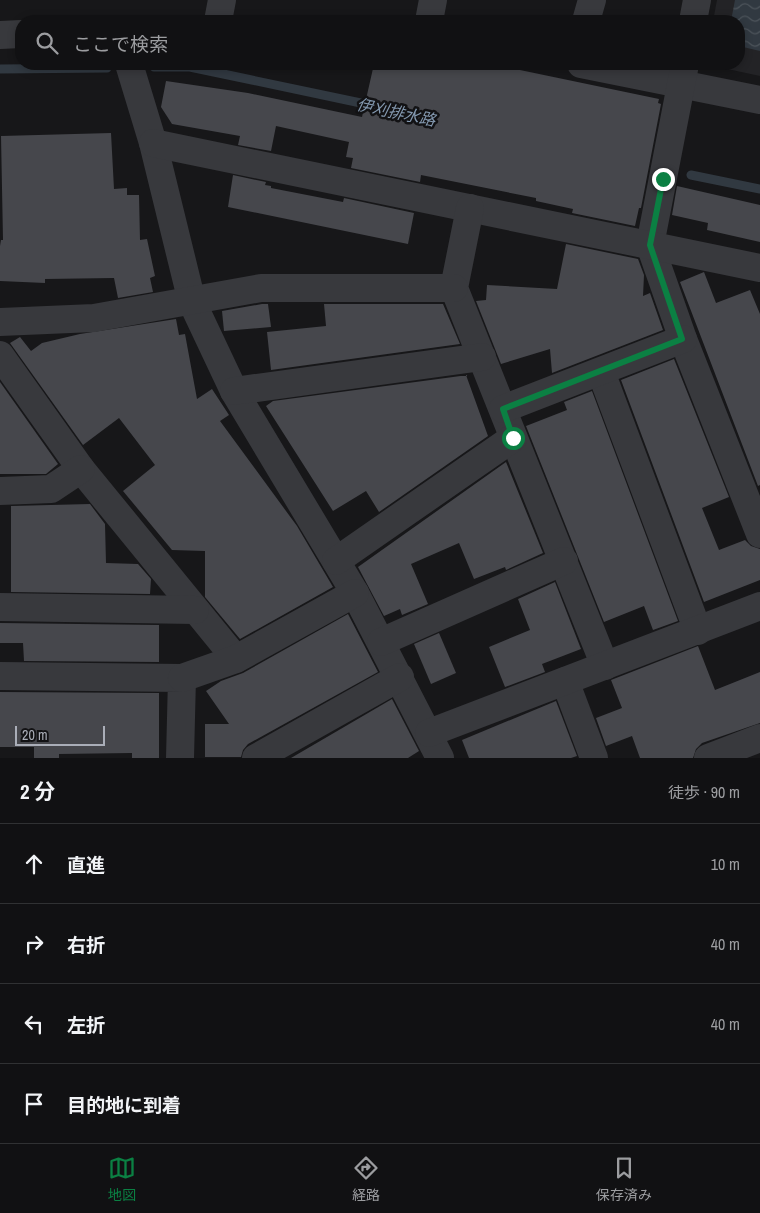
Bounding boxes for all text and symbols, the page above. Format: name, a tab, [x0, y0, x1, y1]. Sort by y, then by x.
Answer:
search box	[15, 15, 745, 70]
icon: search	[33, 29, 61, 57]
text: ここで検索	[73, 31, 168, 57]
water label: 伊刈排水路	[355, 93, 439, 131]
route end	[652, 168, 675, 191]
route start	[502, 427, 525, 450]
scale bar	[15, 723, 105, 746]
text: 20 m	[22, 726, 48, 744]
text: 2 分	[20, 777, 55, 806]
text: 徒歩 · 90 m	[668, 781, 740, 803]
icon: ahead	[20, 850, 48, 878]
text: 直進	[67, 852, 105, 878]
text: 10 m	[711, 853, 740, 875]
icon: right	[20, 930, 48, 958]
text: 右折	[67, 932, 105, 958]
text: 40 m	[711, 933, 740, 955]
icon: left	[20, 1010, 48, 1038]
text: 左折	[67, 1012, 105, 1038]
text: 40 m	[711, 1013, 740, 1035]
icon: arrive	[20, 1090, 48, 1118]
text: 目的地に到着	[67, 1092, 181, 1118]
tab: 地図	[108, 1154, 136, 1204]
tab: 経路	[352, 1154, 380, 1204]
tab: 保存済み	[596, 1154, 652, 1204]

